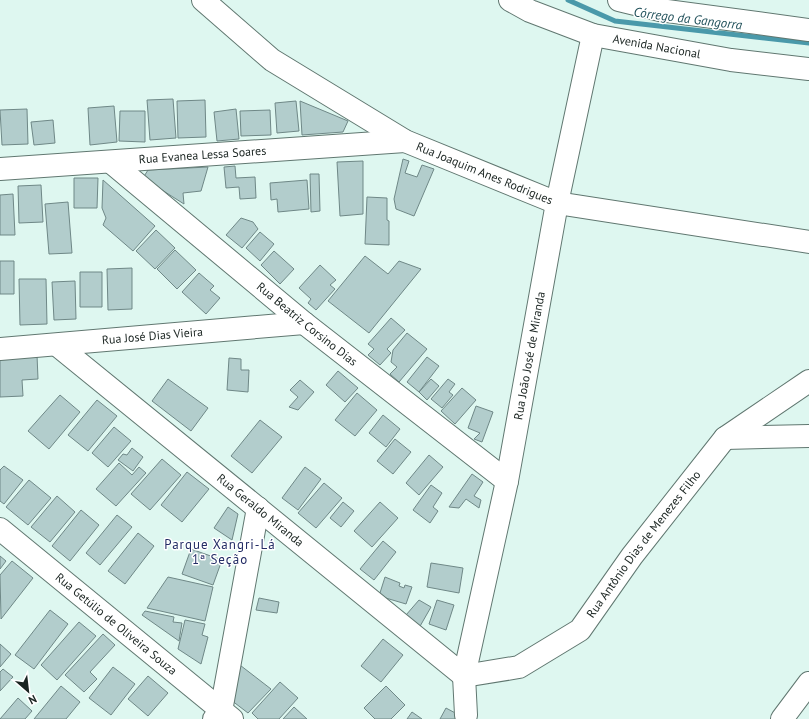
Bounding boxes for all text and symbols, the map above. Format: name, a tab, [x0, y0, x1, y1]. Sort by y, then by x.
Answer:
water label: Córrego da Gangorra	[633, 3, 744, 34]
street label: Avenida Nacional	[612, 31, 702, 61]
street label: Rua Joaquim Anes Rodrigues	[414, 138, 555, 208]
street label: Rua Evanea Lessa Soares	[138, 143, 267, 166]
street label: Rua Beatriz Corsino Dias	[254, 279, 361, 369]
street label: Rua João José de Miranda	[510, 290, 548, 421]
street label: Rua José Dias Vieira	[101, 324, 204, 347]
street label: Rua Antônio Dias de Menezes Filho	[583, 467, 704, 620]
street label: Rua Geraldo Miranda	[214, 470, 307, 550]
district label: Parque Xangri-Lá 1ª Seção	[164, 536, 276, 568]
street label: Rua Getúlio de Oliveira Souza	[53, 569, 180, 678]
north arrow	[8, 671, 48, 711]
text: N	[26, 692, 39, 708]

